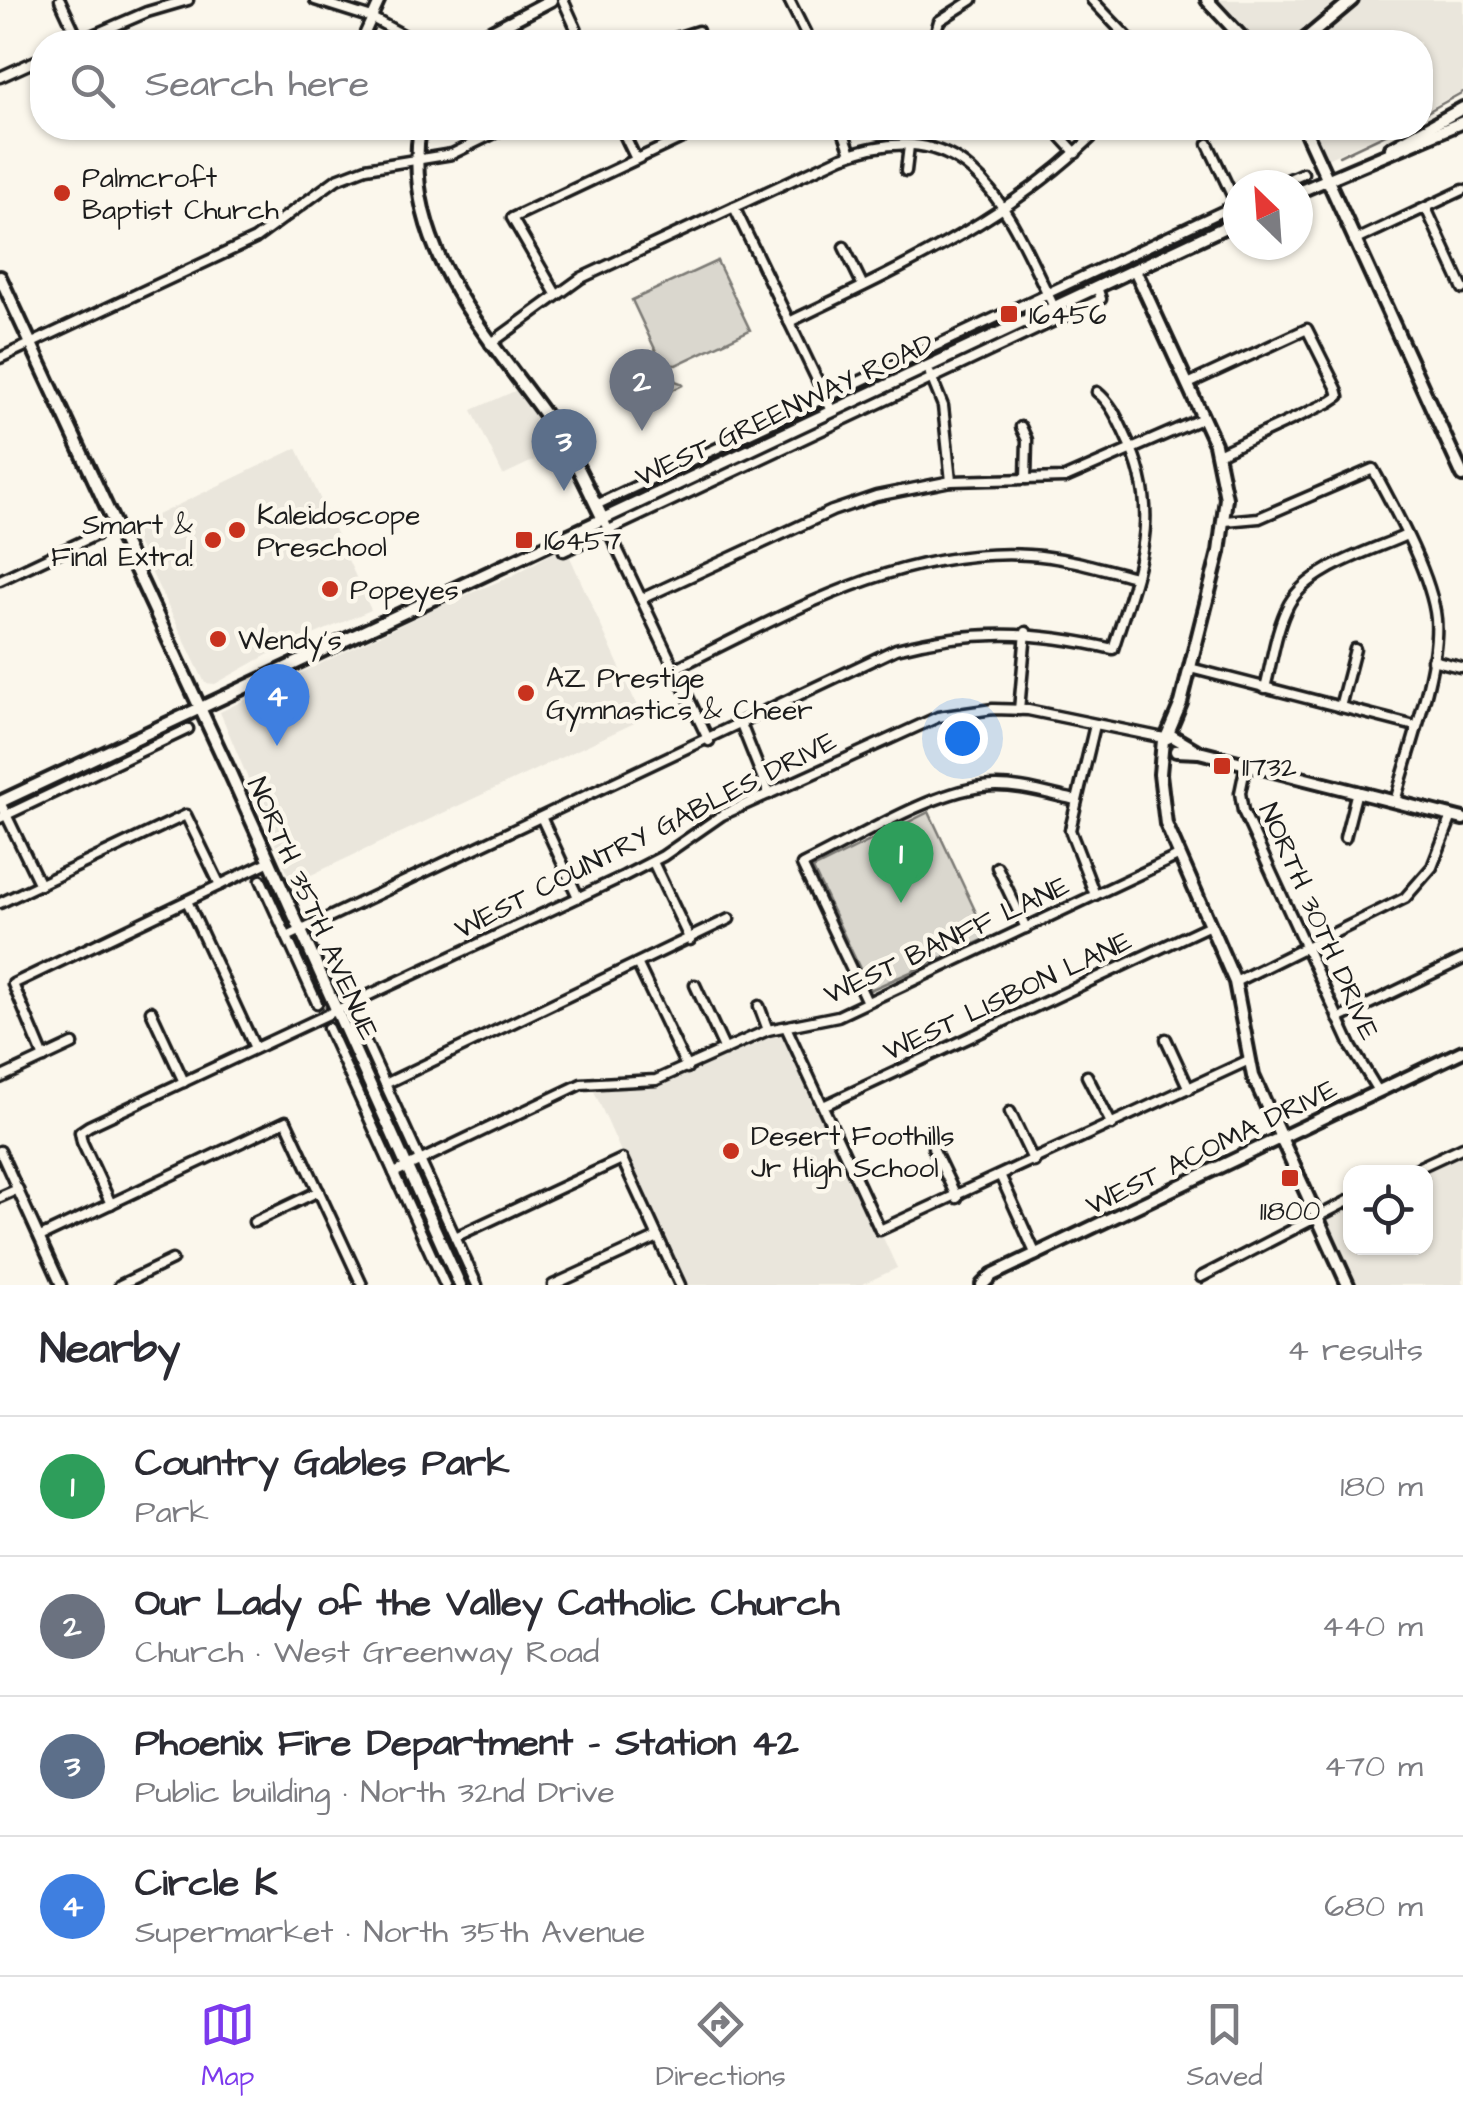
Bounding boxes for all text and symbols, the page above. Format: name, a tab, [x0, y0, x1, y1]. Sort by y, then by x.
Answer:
search box	[30, 30, 1433, 140]
icon: search	[65, 58, 120, 113]
text: Search here	[145, 59, 369, 111]
place label: Palmcroft Baptist Church	[82, 159, 279, 230]
north arrow	[1223, 170, 1313, 260]
marker: Palmcroft Baptist Church	[51, 182, 73, 204]
place label: 16456	[1029, 296, 1107, 335]
marker: 16456	[998, 303, 1020, 325]
street label: WEST GREENWAY ROAD	[629, 324, 940, 497]
pin: 2	[610, 348, 674, 431]
pin: 3	[532, 408, 596, 491]
place label: Kaleidoscope Preschool	[257, 496, 420, 567]
place label: Smart & Final Extra!	[51, 506, 193, 577]
marker: Kaleidoscope Preschool	[226, 519, 248, 541]
place label: 16457	[544, 522, 621, 561]
marker: Smart & Final Extra!	[202, 529, 224, 551]
marker: 16457	[513, 529, 535, 551]
place label: Popeyes	[350, 571, 459, 612]
marker: Popeyes	[319, 578, 341, 600]
place label: Wendy's	[238, 621, 342, 662]
marker: Wendy's	[207, 628, 229, 650]
place label: AZ Prestige Gymnastics & Cheer	[546, 659, 813, 732]
pin: 4	[244, 664, 310, 746]
marker: AZ Prestige Gymnastics & Cheer	[515, 682, 537, 704]
your location	[937, 713, 988, 764]
street label: WEST COUNTRY GABLES DRIVE	[448, 722, 844, 949]
place label: 11732	[1242, 748, 1297, 787]
marker: 11732	[1211, 755, 1233, 777]
street label: NORTH 35TH AVENUE	[237, 771, 388, 1046]
street label: NORTH 30TH DRIVE	[1249, 797, 1389, 1047]
pin: 1	[868, 820, 934, 903]
street label: WEST BANFF LANE	[818, 866, 1076, 1014]
street label: WEST LISBON LANE	[877, 921, 1139, 1071]
street label: WEST ACOMA DRIVE	[1080, 1069, 1344, 1225]
place label: Desert Foothills Jr High School	[751, 1117, 955, 1189]
marker: Desert Foothills Jr High School	[720, 1140, 742, 1162]
map controls	[1343, 1165, 1433, 1255]
button: locate	[1343, 1165, 1433, 1255]
marker: 11800	[1279, 1167, 1301, 1189]
place label: 11800	[1260, 1192, 1320, 1231]
text: Nearby	[40, 1321, 180, 1379]
text: 4 results	[1287, 1328, 1423, 1373]
text: Country Gables Park	[135, 1438, 510, 1490]
text: 1	[70, 1464, 75, 1509]
text: 180 m	[1340, 1464, 1423, 1509]
text: Park	[135, 1490, 209, 1535]
text: Our Lady of the Valley Catholic Church	[135, 1578, 840, 1630]
text: 2	[63, 1604, 82, 1649]
text: 440 m	[1322, 1604, 1423, 1649]
text: Church · West Greenway Road	[135, 1630, 599, 1675]
text: Phoenix Fire Department - Station 42	[135, 1718, 799, 1770]
text: 3	[64, 1744, 81, 1789]
text: 470 m	[1324, 1744, 1423, 1789]
text: Public building · North 32nd Drive	[135, 1770, 615, 1815]
text: Circle K	[135, 1858, 277, 1910]
text: 4	[62, 1884, 83, 1929]
text: 680 m	[1324, 1884, 1423, 1929]
text: Supermarket · North 35th Avenue	[135, 1910, 645, 1955]
tab: Map	[200, 1997, 255, 2096]
tab: Directions	[656, 1997, 786, 2096]
tab: Saved	[1186, 1997, 1263, 2096]

